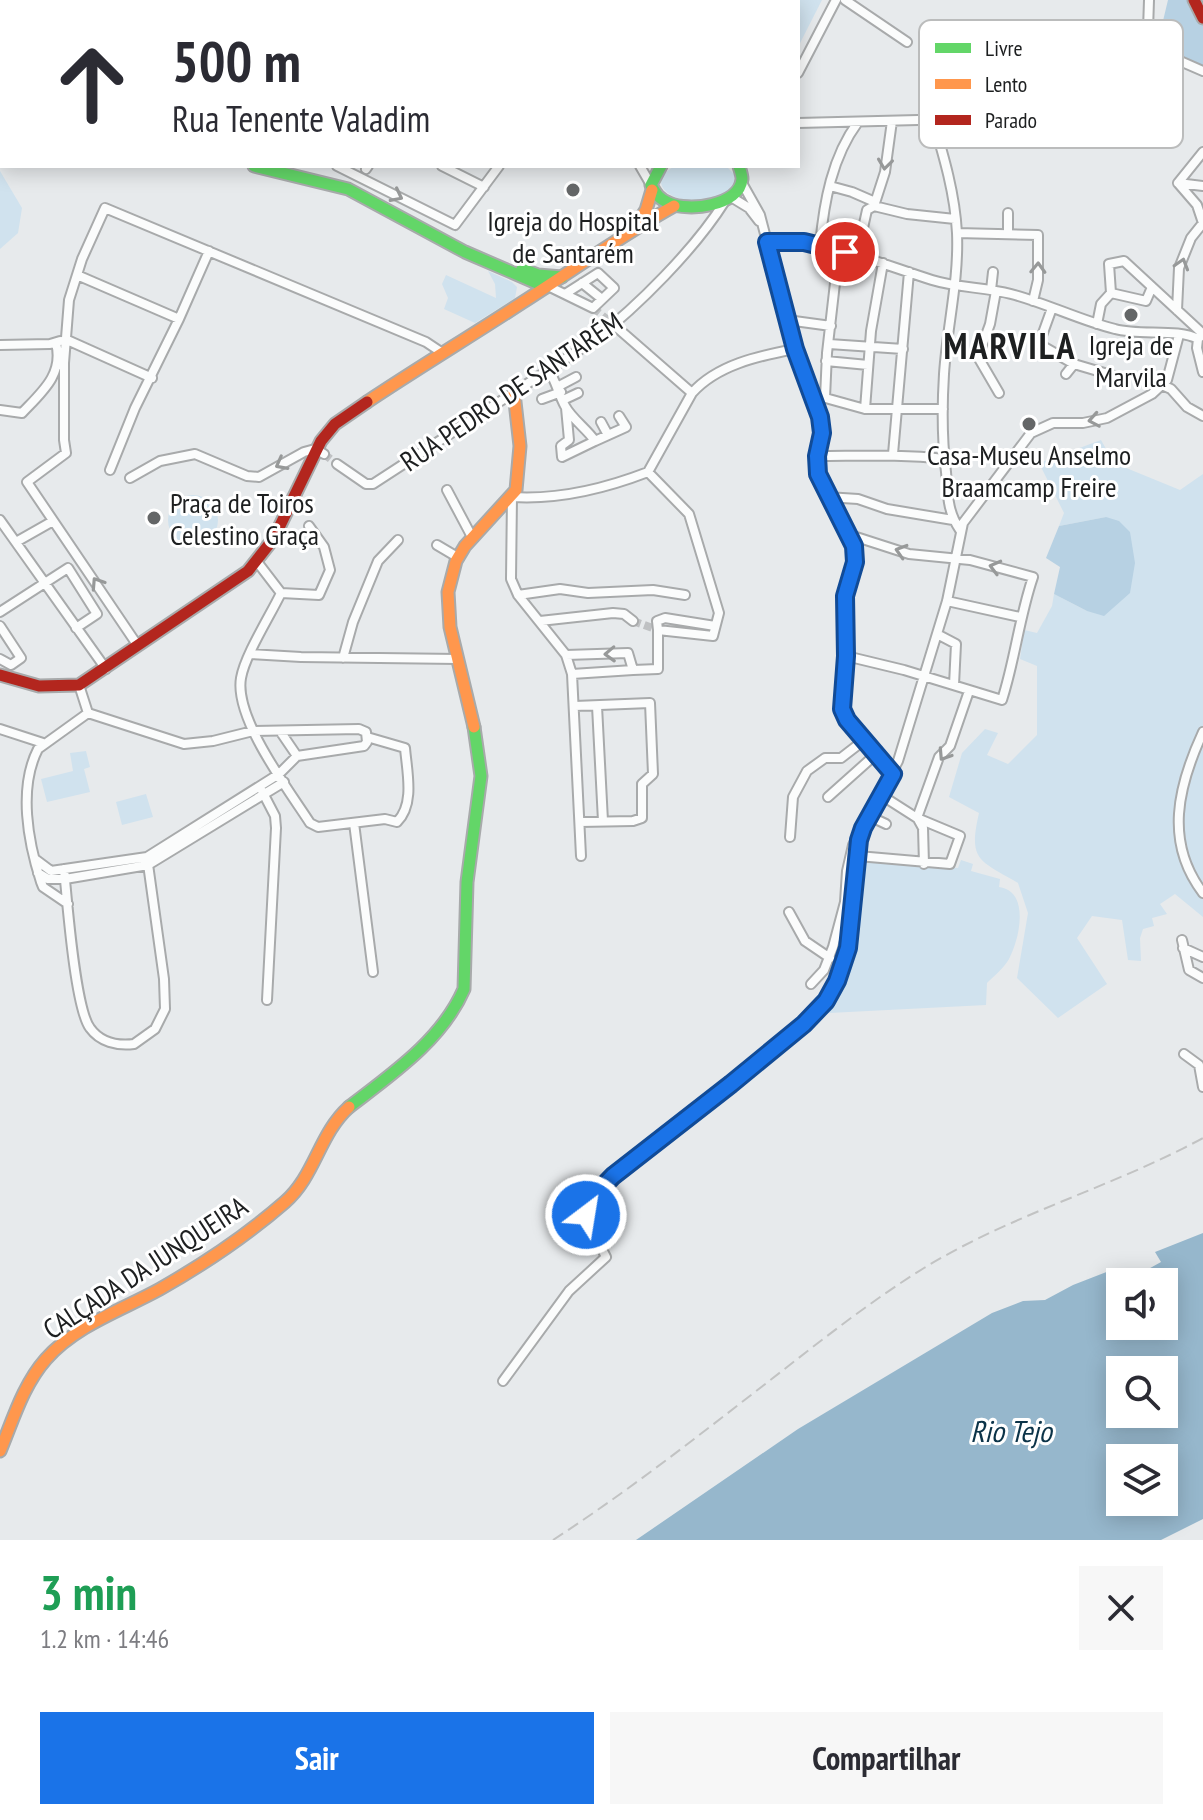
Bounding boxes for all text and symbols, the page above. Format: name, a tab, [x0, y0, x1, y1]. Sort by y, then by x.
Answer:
legend	[919, 20, 1183, 148]
text: 500 m	[172, 25, 301, 97]
icon: ahead	[40, 32, 144, 136]
text: Livre	[985, 34, 1023, 62]
text: Lento	[985, 70, 1027, 98]
text: Rua Tenente Valadim	[172, 95, 430, 142]
text: Parado	[985, 106, 1037, 134]
one-way arrow	[877, 157, 894, 171]
marker: Igreja do Hospital de Santarém	[564, 181, 582, 199]
one-way arrow	[388, 186, 403, 202]
place label: Igreja do Hospital de Santarém	[487, 202, 659, 271]
pin	[811, 218, 879, 286]
icon: arrive	[823, 230, 867, 274]
one-way arrow	[1173, 258, 1189, 271]
one-way arrow	[1030, 261, 1047, 274]
street label: RUA PEDRO DE SANTARÉM	[393, 303, 629, 479]
marker: Igreja de Marvila	[1122, 306, 1140, 324]
district label: MARVILA	[943, 322, 1077, 369]
place label: Igreja de Marvila	[1089, 326, 1173, 395]
one-way arrow	[1087, 411, 1100, 428]
marker: Casa-Museu Anselmo Braamcamp Freire	[1020, 415, 1038, 433]
place label: Casa-Museu Anselmo Braamcamp Freire	[927, 436, 1131, 505]
one-way arrow	[275, 455, 290, 470]
place label: Praça de Toiros Celestino Graça	[170, 484, 319, 553]
marker: Praça de Toiros Celestino Graça	[145, 509, 163, 527]
one-way arrow	[894, 544, 908, 560]
one-way arrow	[988, 560, 1002, 577]
one-way arrow	[91, 577, 106, 591]
one-way arrow	[603, 645, 616, 662]
one-way arrow	[938, 746, 953, 760]
position arrow	[544, 1173, 628, 1257]
street label: CALÇADA DA JUNQUEIRA	[36, 1187, 255, 1347]
map controls	[1106, 1268, 1178, 1516]
button: sound	[1106, 1268, 1178, 1340]
button: search	[1106, 1356, 1178, 1428]
water label: Rio Tejo	[970, 1411, 1054, 1450]
button: layers	[1106, 1444, 1178, 1516]
text: 3 min	[40, 1561, 137, 1623]
button: close	[1079, 1566, 1163, 1650]
text: 1.2 km · 14:46	[40, 1622, 169, 1655]
button: Sair	[40, 1712, 594, 1804]
button: Compartilhar	[610, 1712, 1163, 1804]

